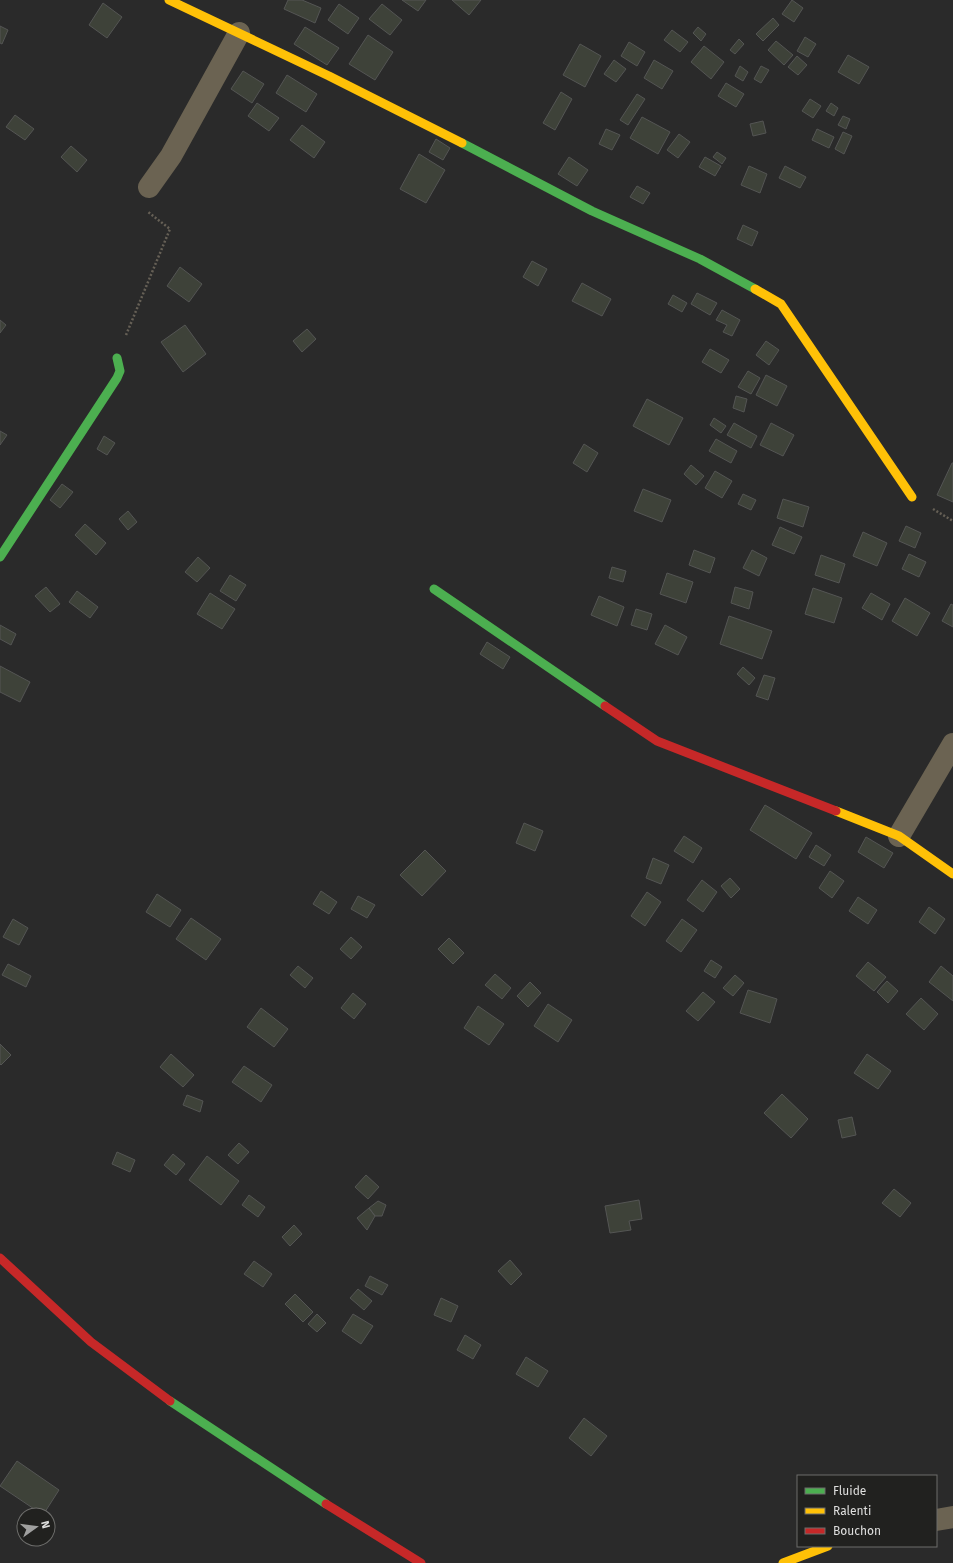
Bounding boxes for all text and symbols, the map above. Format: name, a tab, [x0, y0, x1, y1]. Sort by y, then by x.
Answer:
legend	[797, 1475, 937, 1547]
text: Fluide	[833, 1484, 866, 1498]
text: Ralenti	[833, 1504, 871, 1518]
north arrow	[16, 1507, 56, 1547]
text: N	[38, 1520, 52, 1530]
text: Bouchon	[833, 1524, 881, 1538]

